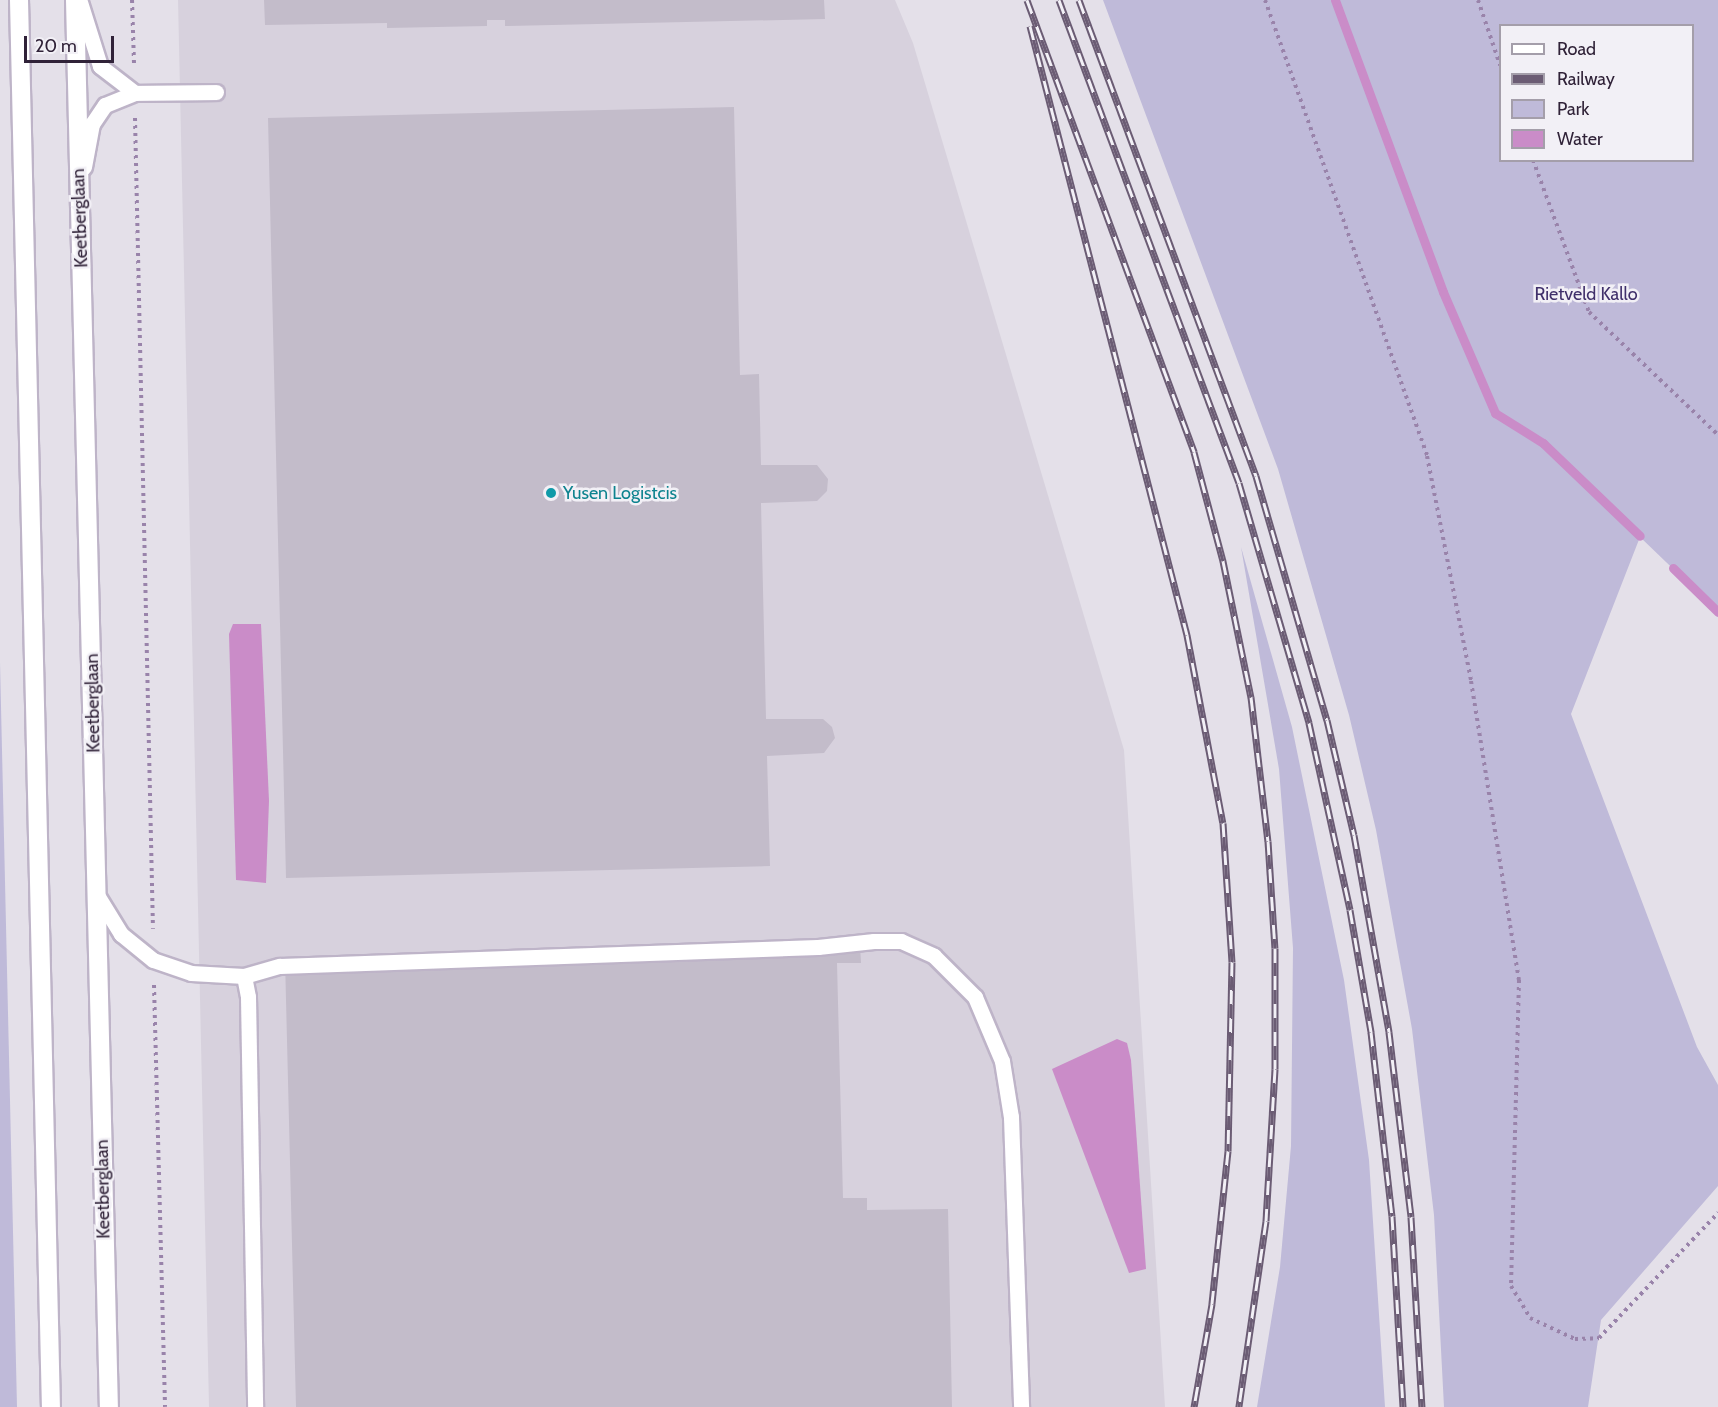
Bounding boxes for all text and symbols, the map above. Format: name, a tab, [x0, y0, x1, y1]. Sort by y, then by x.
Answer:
scale bar	[27, 24, 117, 62]
legend	[1499, 24, 1694, 162]
text: 20 m	[35, 35, 77, 57]
text: Road	[1557, 38, 1596, 60]
text: Railway	[1557, 68, 1615, 90]
text: Park	[1557, 98, 1589, 120]
text: Water	[1557, 128, 1603, 150]
street label: Keetberglaan	[67, 168, 93, 268]
park label: Rietveld Kallo	[1534, 283, 1638, 305]
place label: Yusen Logistcis	[563, 482, 677, 504]
marker: Yusen Logistcis	[544, 486, 558, 500]
street label: Keetberglaan	[81, 653, 105, 753]
street label: Keetberglaan	[91, 1139, 115, 1239]

